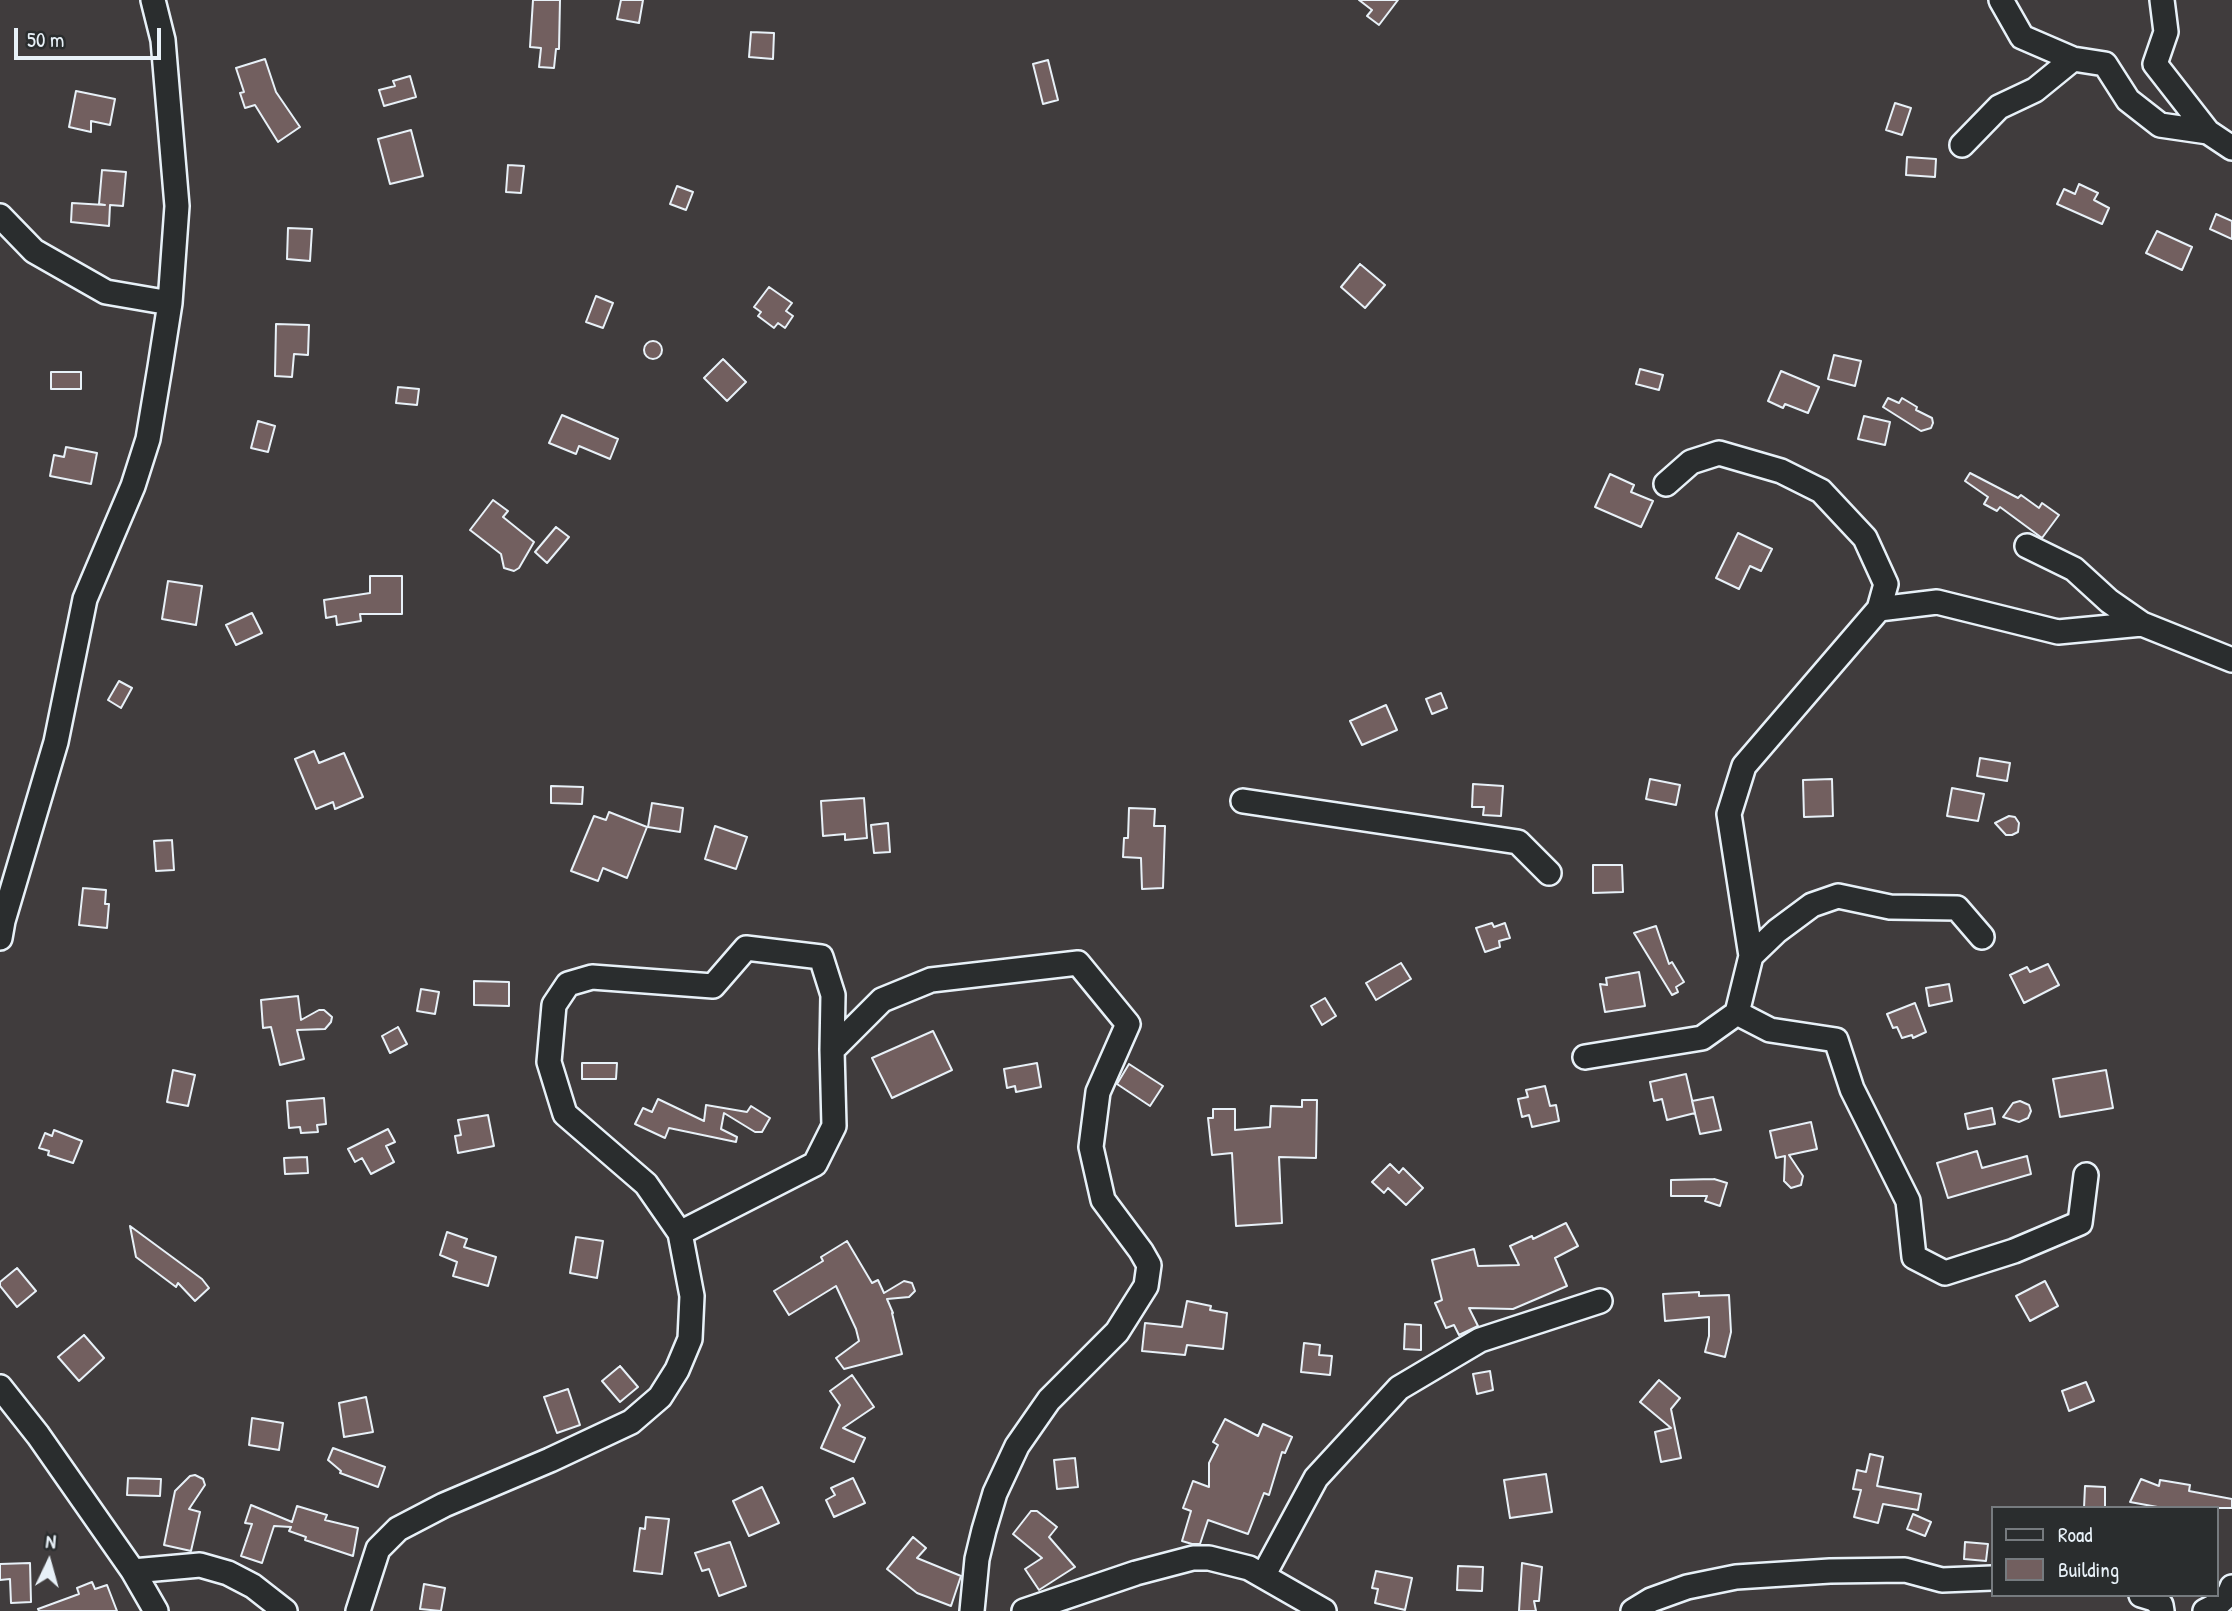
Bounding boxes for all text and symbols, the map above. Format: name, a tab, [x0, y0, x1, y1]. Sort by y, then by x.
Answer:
scale bar	[18, 14, 164, 58]
text: 50 m	[27, 25, 64, 54]
legend	[1990, 1506, 2218, 1597]
text: Road	[2058, 1520, 2092, 1549]
north arrow	[14, 1527, 84, 1597]
text: N	[45, 1528, 57, 1554]
text: Building	[2058, 1555, 2119, 1584]

